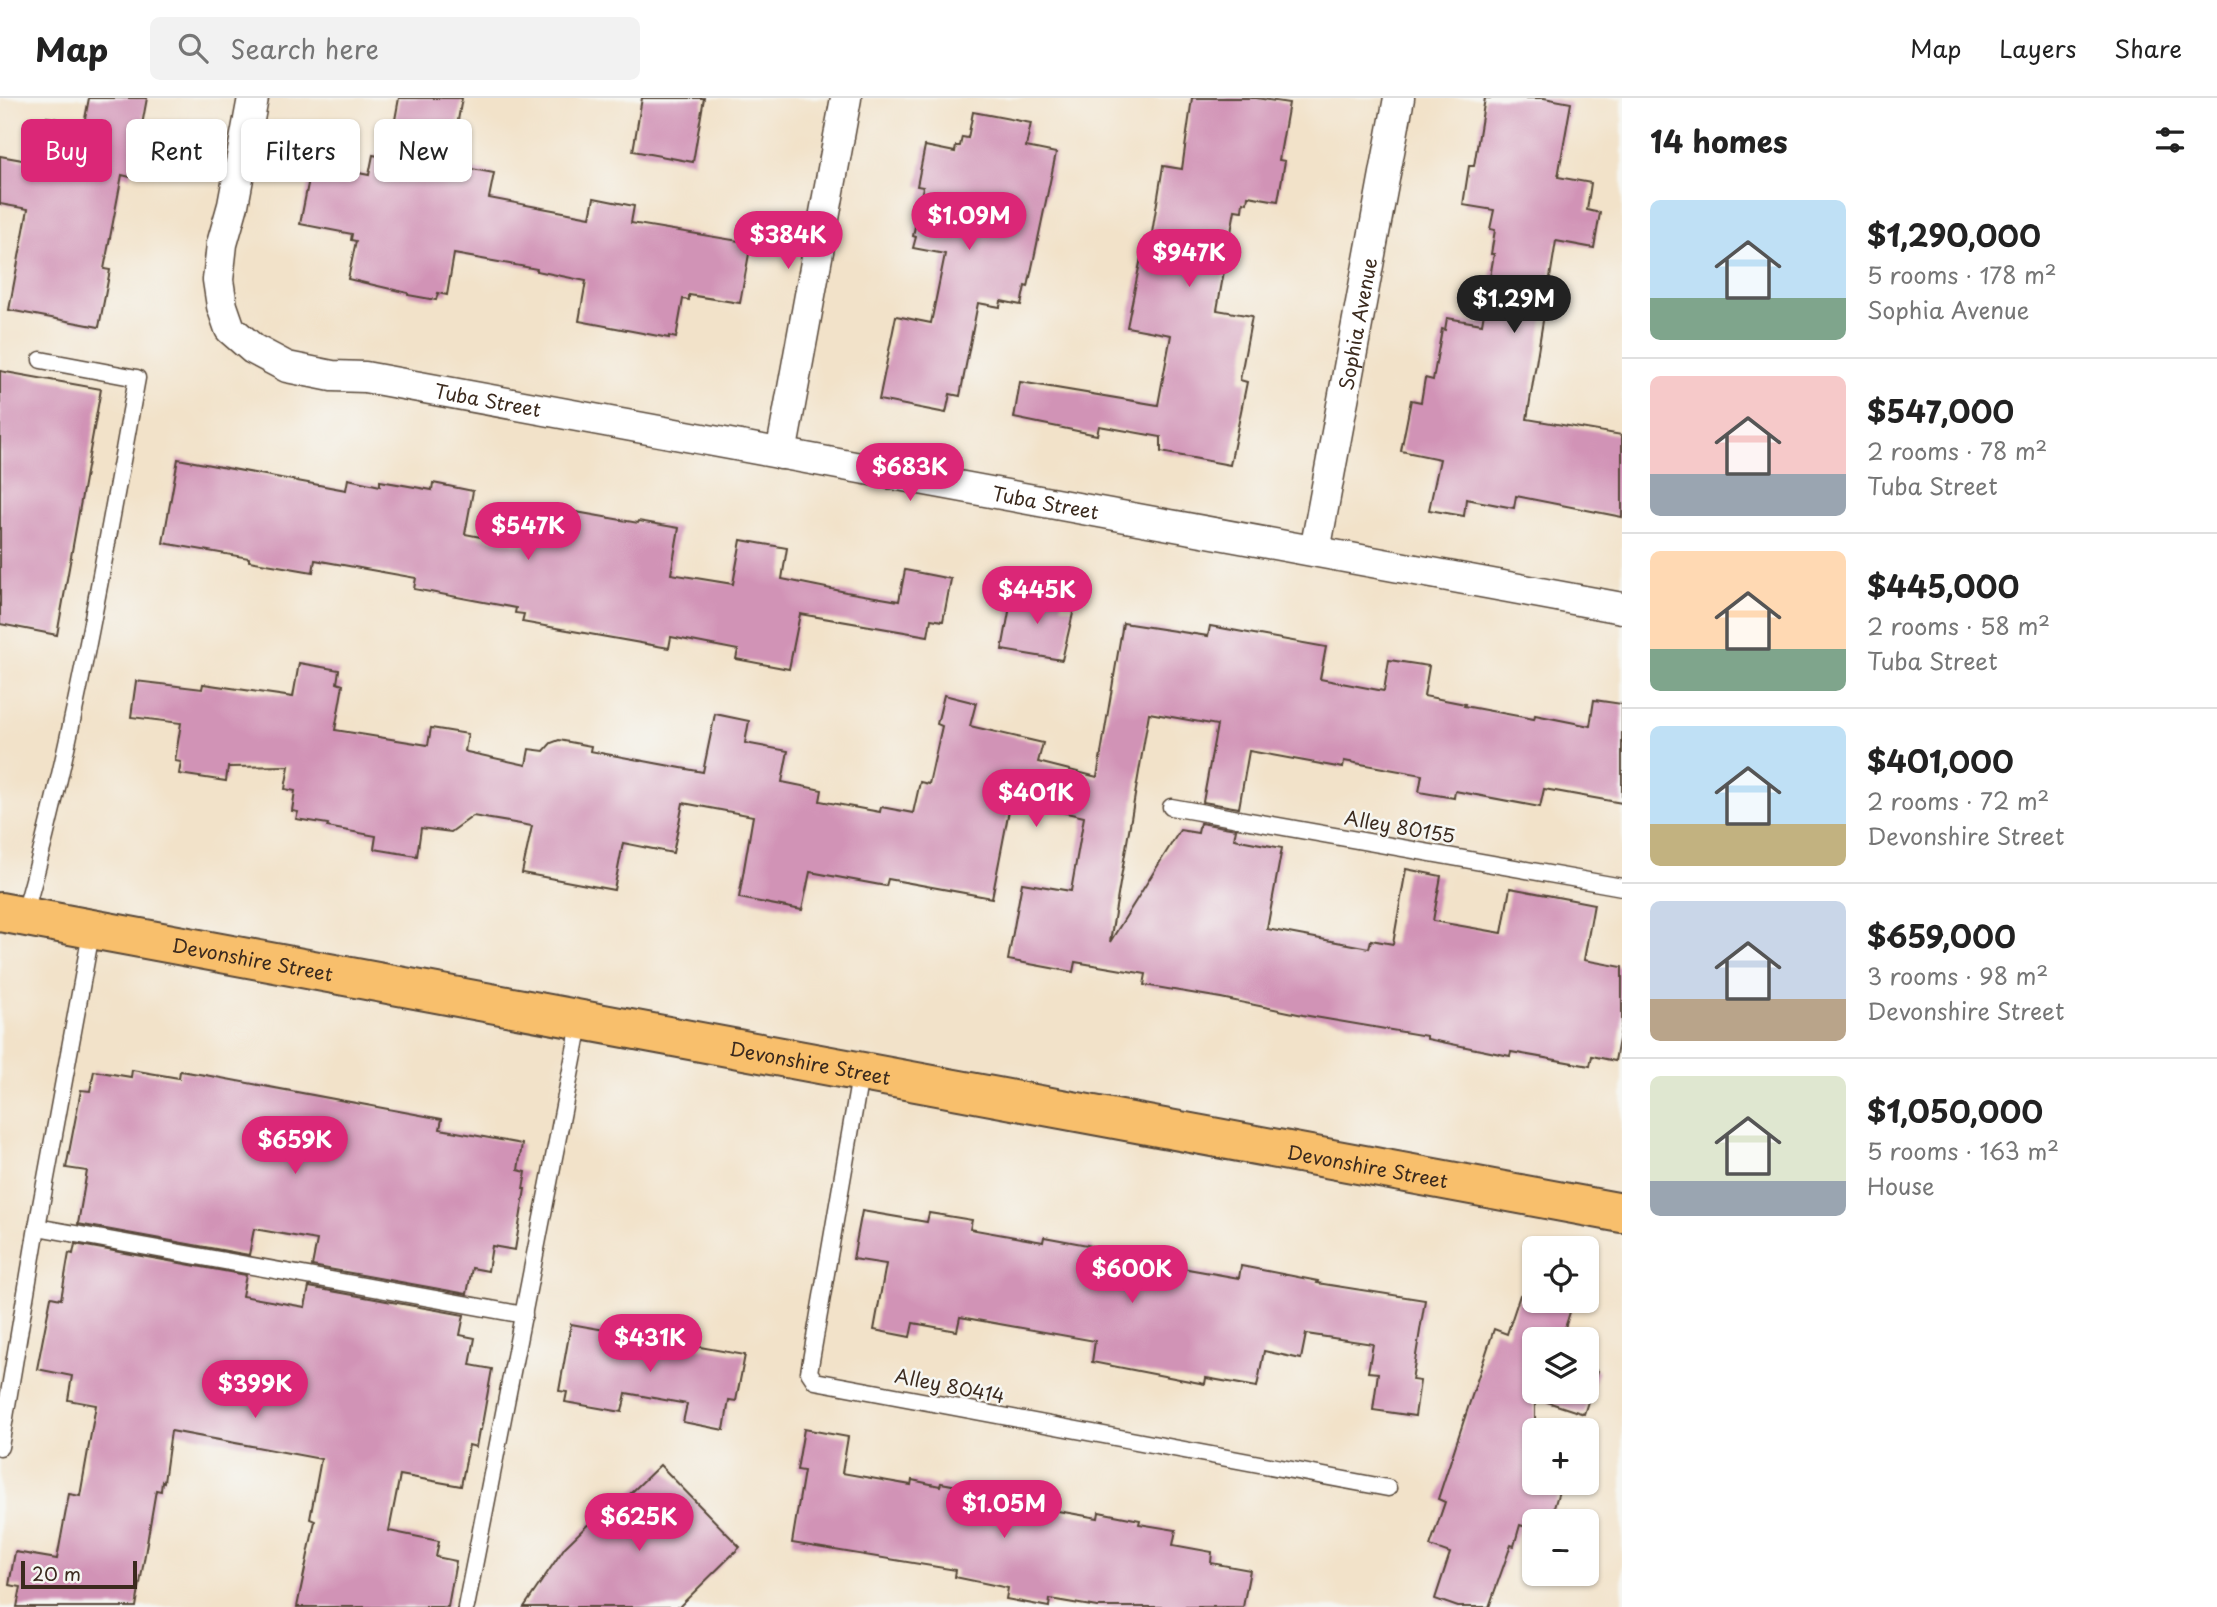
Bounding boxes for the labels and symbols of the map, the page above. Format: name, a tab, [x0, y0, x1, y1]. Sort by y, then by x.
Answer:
pin: $1.09M	[912, 192, 1026, 252]
pin: $384K	[739, 212, 837, 271]
pin: $947K	[1140, 230, 1238, 289]
street label: Sophia Avenue	[1331, 255, 1383, 392]
pin: $1.29M	[1457, 275, 1571, 335]
street label: Tuba Street	[432, 376, 544, 423]
pin: $683K	[861, 444, 959, 503]
street label: Tuba Street	[990, 479, 1101, 526]
pin: $547K	[479, 503, 577, 562]
pin: $445K	[988, 566, 1086, 626]
pin: $401K	[987, 770, 1085, 829]
street label: Alley 80155	[1343, 803, 1457, 849]
street label: Devonshire Street	[170, 930, 336, 988]
street label: Devonshire Street	[727, 1034, 893, 1091]
pin: $659K	[246, 1116, 344, 1176]
street label: Devonshire Street	[1285, 1137, 1451, 1194]
pin: $600K	[1083, 1246, 1181, 1305]
pin: $431K	[601, 1314, 699, 1374]
pin: $399K	[206, 1360, 304, 1420]
street label: Alley 80414	[893, 1361, 1007, 1409]
pin: $1.05M	[947, 1480, 1061, 1540]
pin: $625K	[590, 1494, 688, 1553]
scale bar	[21, 1558, 136, 1590]

